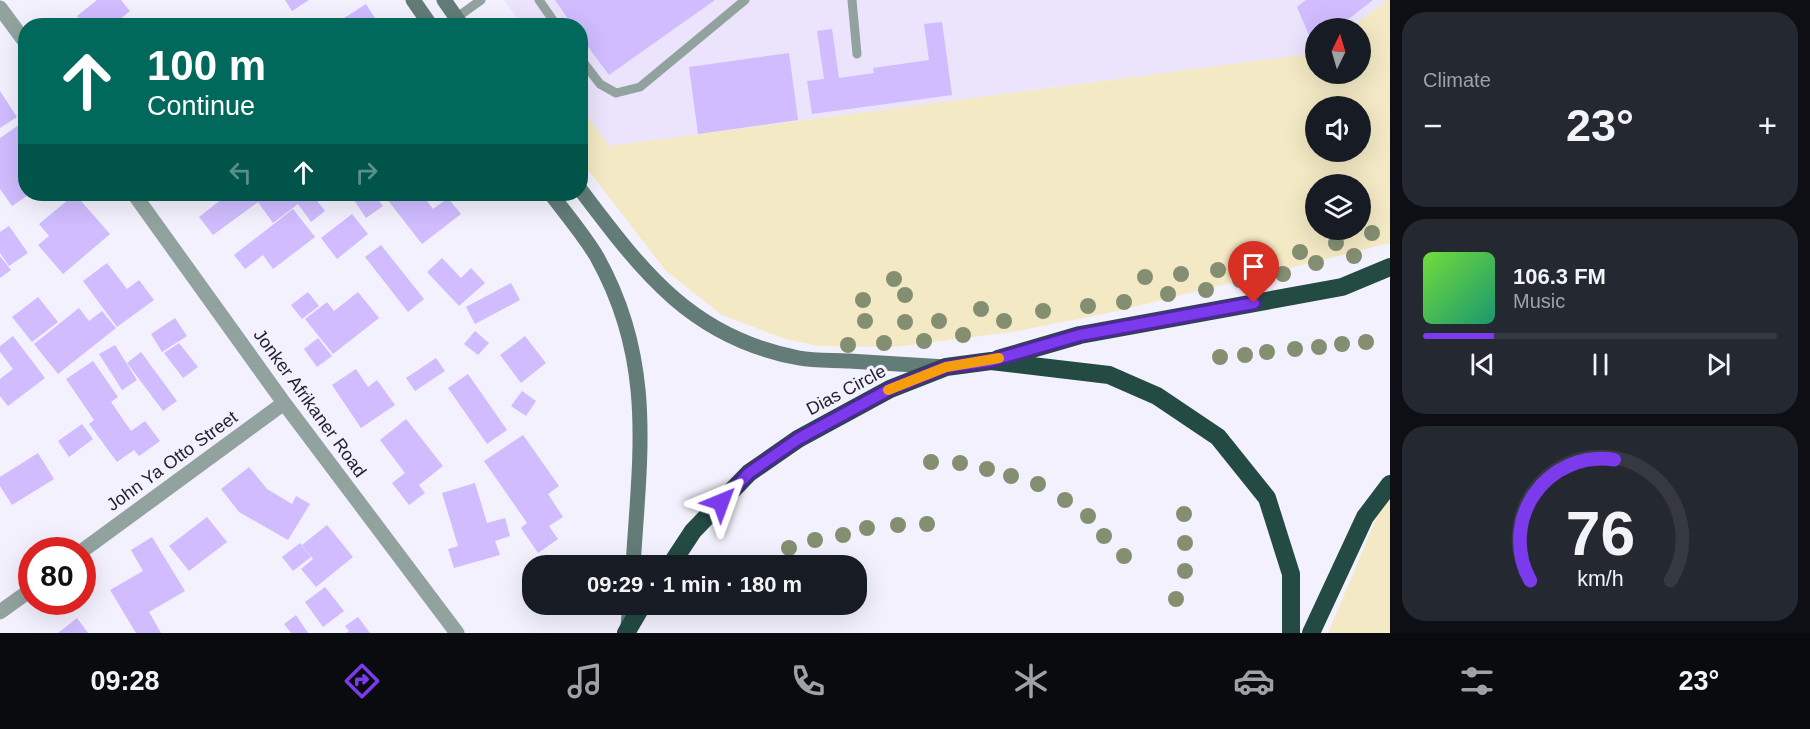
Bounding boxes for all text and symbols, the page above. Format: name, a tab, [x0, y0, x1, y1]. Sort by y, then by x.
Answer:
north arrow	[1305, 18, 1371, 84]
map controls	[1305, 18, 1371, 240]
icon: ahead	[48, 42, 126, 120]
text: 100 m	[147, 42, 266, 89]
text: Climate	[1423, 69, 1491, 91]
text: Continue	[147, 91, 255, 121]
button: sound	[1305, 96, 1371, 162]
text: 23°	[1566, 100, 1634, 151]
text: −	[1423, 107, 1442, 144]
text: +	[1758, 107, 1777, 144]
icon: left	[224, 156, 257, 189]
icon: ahead	[287, 156, 320, 189]
icon: right	[350, 156, 383, 189]
button: layers	[1305, 174, 1371, 240]
pin	[1228, 241, 1279, 303]
icon: arrive	[1237, 250, 1270, 283]
text: 106.3 FM	[1513, 264, 1606, 289]
text: Music	[1513, 290, 1565, 312]
street label: Jonker Afrikaner Road	[250, 325, 370, 481]
icon: previous	[1466, 348, 1499, 381]
icon: pause	[1584, 348, 1617, 381]
icon: next	[1702, 348, 1735, 381]
street label: Dias Circle	[803, 361, 889, 419]
street label: John Ya Otto Street	[103, 407, 241, 515]
position arrow	[689, 470, 753, 534]
text: 76	[1565, 499, 1635, 568]
speed limit sign: 80	[18, 537, 96, 615]
text: km/h	[1577, 567, 1623, 591]
text: 09:29 · 1 min · 180 m	[587, 572, 802, 597]
icon: directions	[341, 660, 383, 702]
icon: music	[564, 660, 606, 702]
icon: phone	[787, 660, 829, 702]
icon: climate	[1010, 660, 1052, 702]
icon: car	[1233, 660, 1275, 702]
icon: filters	[1456, 660, 1498, 702]
text: 09:28	[91, 666, 160, 696]
text: 23°	[1679, 666, 1719, 696]

